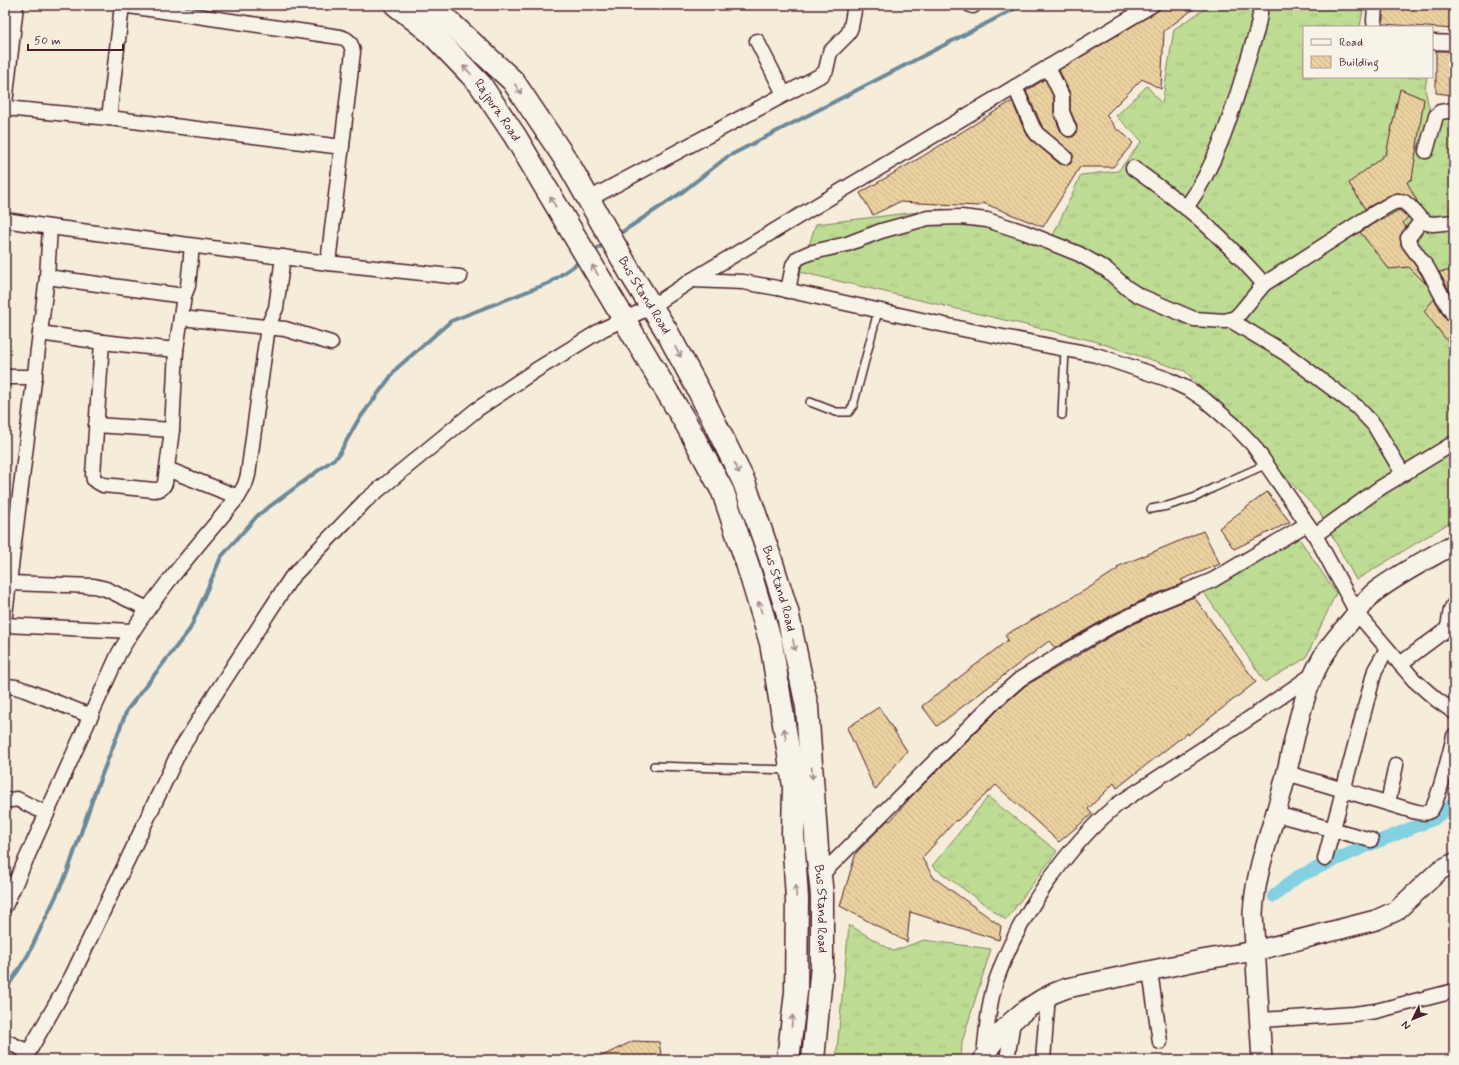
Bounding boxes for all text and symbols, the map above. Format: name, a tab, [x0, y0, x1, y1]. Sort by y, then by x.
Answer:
scale bar	[28, 26, 123, 52]
legend	[1303, 26, 1433, 78]
text: 50 m	[34, 33, 61, 49]
text: Road	[1339, 35, 1363, 51]
text: Building	[1339, 55, 1379, 72]
one-way arrow	[462, 65, 471, 75]
street label: Rajpura Road	[471, 75, 525, 144]
one-way arrow	[514, 83, 522, 94]
one-way arrow	[549, 196, 557, 208]
street label: Bus Stand Road	[614, 253, 675, 337]
one-way arrow	[590, 264, 598, 276]
one-way arrow	[675, 346, 683, 358]
one-way arrow	[734, 462, 741, 474]
street label: Bus Stand Road	[758, 544, 800, 633]
one-way arrow	[756, 601, 763, 614]
one-way arrow	[790, 638, 798, 651]
one-way arrow	[781, 728, 789, 741]
one-way arrow	[808, 766, 816, 779]
street label: Bus Stand Road	[810, 864, 831, 953]
one-way arrow	[793, 885, 800, 898]
north arrow	[1393, 999, 1433, 1039]
one-way arrow	[789, 1015, 796, 1028]
text: N	[1399, 1018, 1414, 1033]

